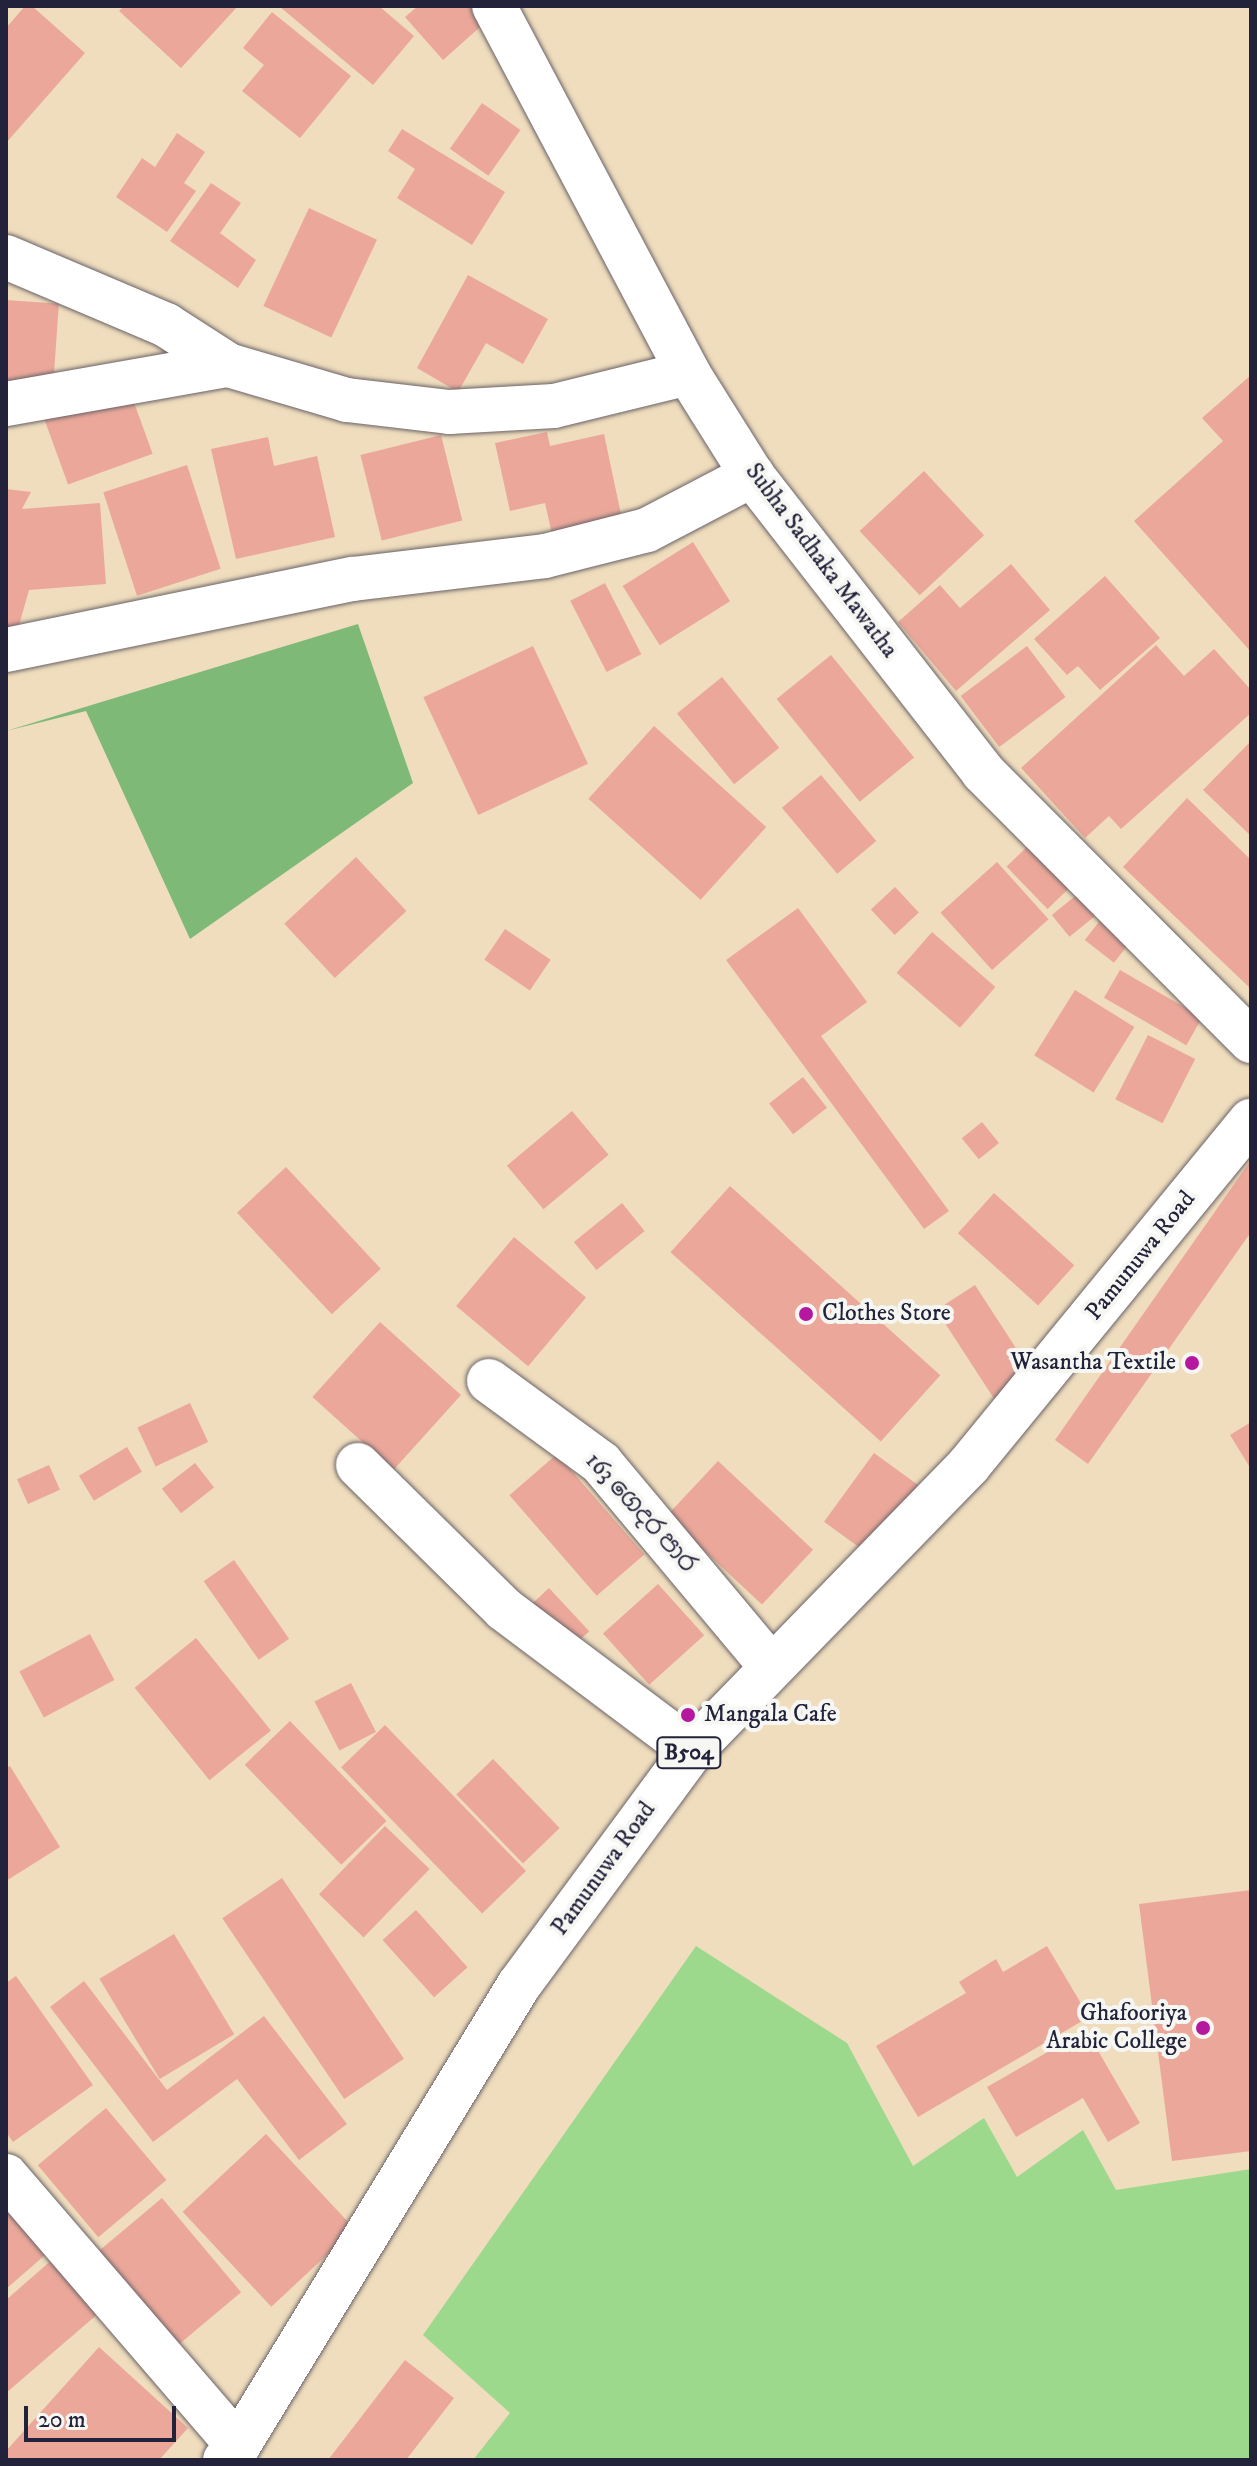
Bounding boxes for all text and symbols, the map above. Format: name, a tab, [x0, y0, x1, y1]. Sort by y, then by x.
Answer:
street label: Subha Sadhaka Mawatha	[738, 458, 904, 664]
street label: Pamunuwa Road	[1080, 1186, 1202, 1326]
place label: Clothes Store	[822, 1300, 951, 1328]
marker: Clothes Store	[797, 1305, 815, 1323]
place label: Wasantha Textile	[1011, 1349, 1176, 1377]
marker: Wasantha Textile	[1183, 1354, 1201, 1372]
street label: 163 ගෙදර පාර	[579, 1447, 701, 1579]
place label: Mangala Cafe	[704, 1701, 837, 1729]
marker: Mangala Cafe	[679, 1706, 697, 1724]
road number: B504	[655, 1735, 723, 1771]
street label: Pamunuwa Road	[546, 1797, 662, 1941]
place label: Ghafooriya Arabic College	[1046, 2000, 1187, 2056]
marker: Ghafooriya Arabic College	[1194, 2019, 1212, 2037]
scale bar	[28, 2390, 180, 2440]
text: 20 m	[38, 2405, 86, 2435]

